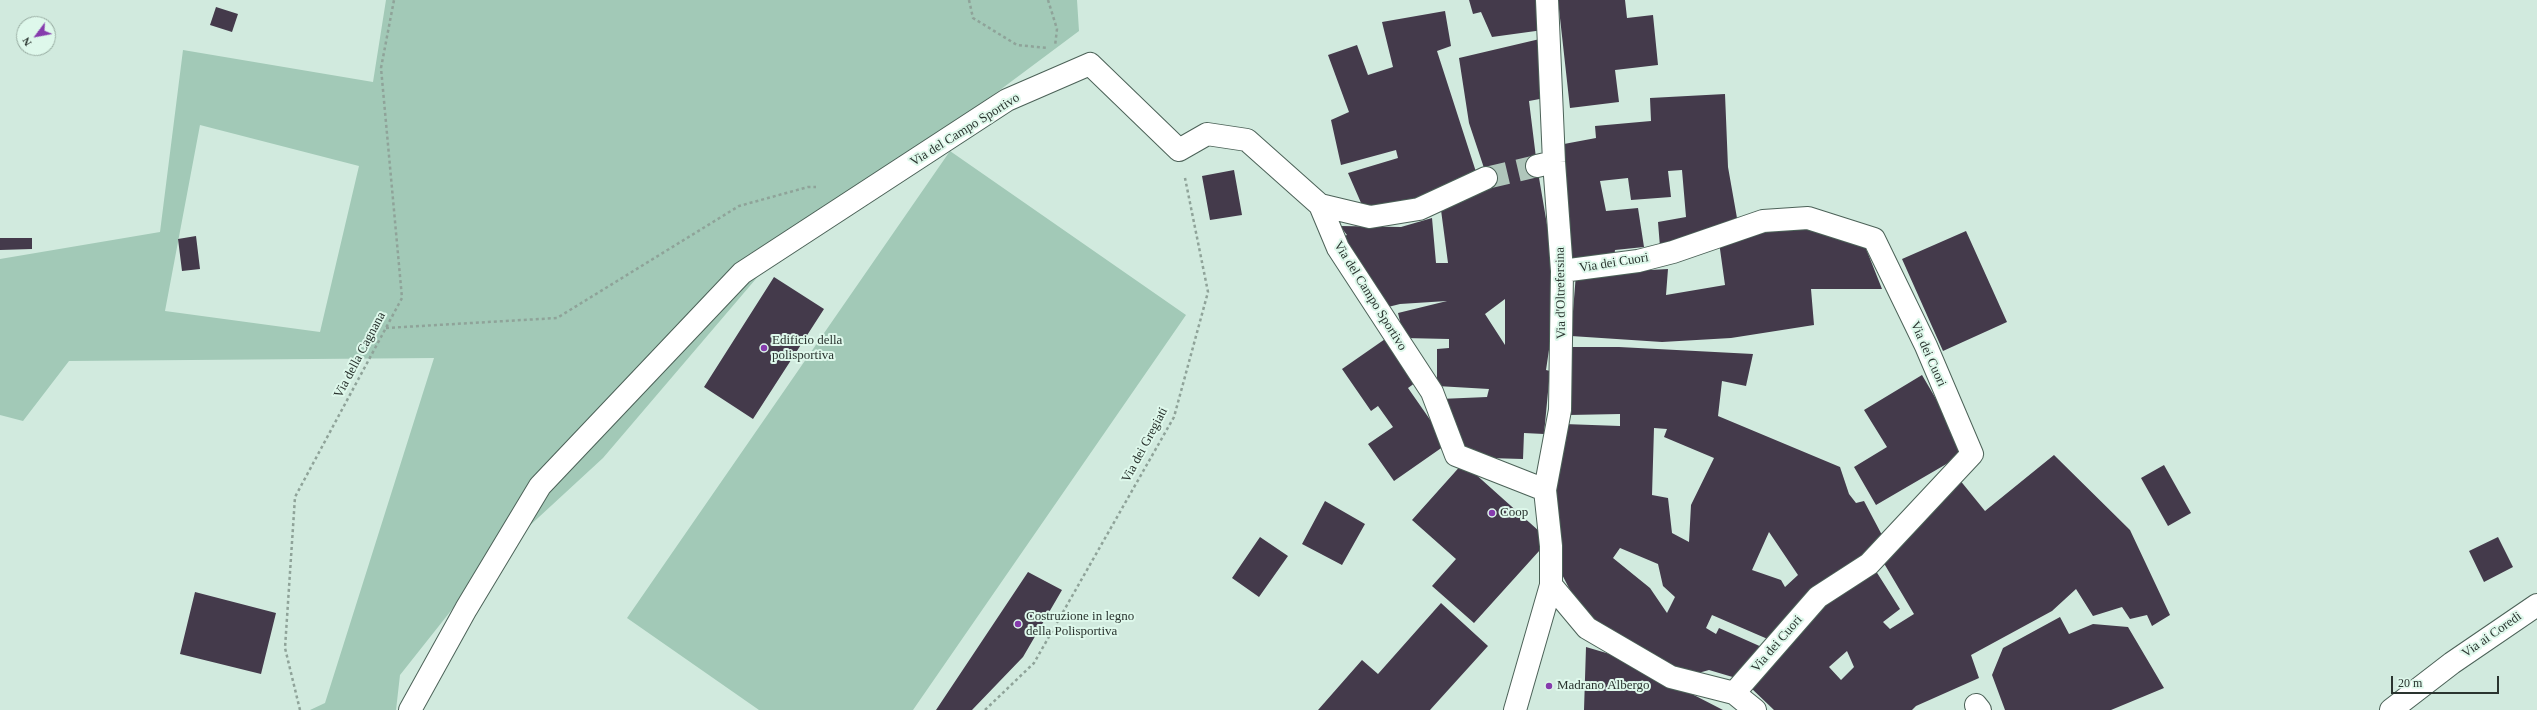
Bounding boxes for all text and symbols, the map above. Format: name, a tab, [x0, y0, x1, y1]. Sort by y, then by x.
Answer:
north arrow	[16, 16, 56, 56]
text: N	[19, 35, 34, 48]
street label: Via del Campo Sportivo	[907, 90, 1023, 170]
street label: Via del Campo Sportivo	[1330, 238, 1410, 354]
street label: Via d'Oltrefersina	[1552, 247, 1570, 339]
street label: Via dei Cuori	[1578, 250, 1650, 276]
street label: Via della Cagnana	[331, 309, 389, 401]
street label: Via dei Cuori	[1907, 319, 1949, 389]
place label: Edificio della polisportiva	[772, 333, 842, 364]
marker: Edificio della polisportiva	[759, 343, 769, 353]
street label: Via dei Gregiati	[1119, 405, 1171, 485]
place label: Coop	[1500, 505, 1528, 521]
marker: Coop	[1487, 508, 1497, 518]
place label: Costruzione in legno della Polisportiva	[1026, 609, 1134, 640]
street label: Via ai Coredi	[2459, 609, 2525, 661]
street label: Via dei Cuori	[1748, 612, 1806, 676]
marker: Costruzione in legno della Polisportiva	[1013, 619, 1023, 629]
scale bar	[2393, 668, 2501, 694]
text: 20 m	[2398, 676, 2422, 690]
place label: Madrano Albergo	[1557, 678, 1650, 694]
marker: Madrano Albergo	[1544, 681, 1554, 691]

